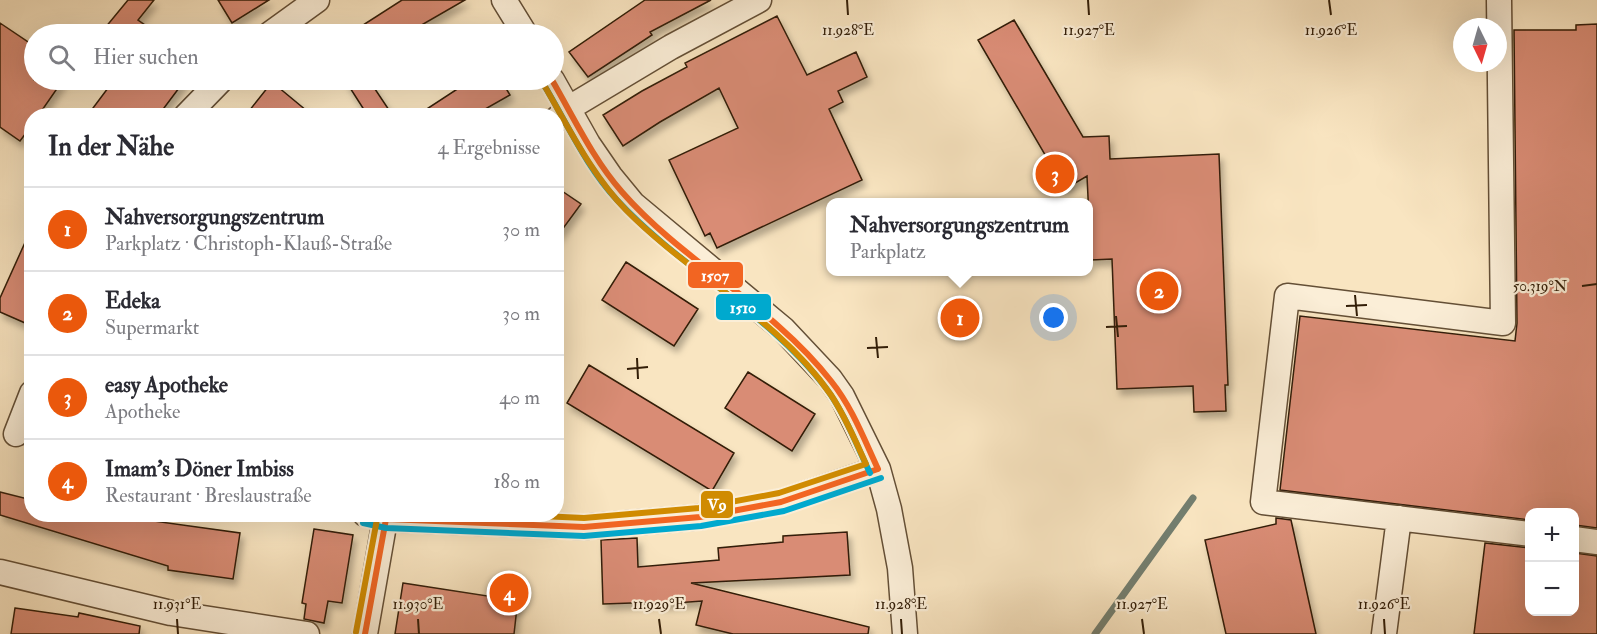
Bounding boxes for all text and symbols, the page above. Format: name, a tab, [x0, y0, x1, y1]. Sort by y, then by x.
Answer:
north arrow	[1453, 18, 1507, 72]
text: 11.928°E	[822, 21, 874, 40]
text: 11.927°E	[1063, 21, 1115, 40]
text: 11.926°E	[1305, 21, 1357, 40]
search box	[24, 24, 564, 90]
icon: search	[45, 41, 78, 74]
text: Hier suchen	[93, 43, 199, 71]
text: In der Nähe	[48, 131, 174, 163]
text: 4 Ergebnisse	[438, 135, 540, 160]
pin: 3	[1036, 152, 1074, 196]
popup	[826, 198, 1093, 276]
text: Nahversorgungszentrum	[105, 203, 324, 231]
text: Nahversorgungszentrum	[850, 211, 1069, 239]
text: 1	[64, 217, 71, 242]
text: 30 m	[502, 217, 540, 242]
text: Parkplatz · Christoph-Klauß-Straße	[105, 231, 392, 256]
text: Parkplatz	[850, 239, 926, 264]
line badge: 1507	[687, 261, 744, 289]
text: 1507	[701, 266, 730, 286]
pin: 2	[1140, 268, 1178, 314]
text: 50.319°N	[1513, 277, 1568, 296]
text: Edeka	[105, 287, 160, 315]
line badge: 1510	[715, 293, 772, 321]
pin: 1	[940, 296, 980, 340]
text: 1510	[730, 298, 756, 318]
text: 2	[62, 301, 73, 326]
text: 30 m	[502, 301, 540, 326]
your location	[1039, 303, 1068, 332]
text: Supermarkt	[105, 315, 199, 340]
text: easy Apotheke	[105, 371, 228, 399]
text: 3	[64, 385, 71, 410]
text: 40 m	[499, 385, 540, 410]
text: Apotheke	[105, 399, 180, 424]
text: Imam's Döner Imbiss	[105, 455, 294, 483]
text: 4	[62, 469, 73, 494]
text: 180 m	[493, 469, 540, 494]
text: Restaurant · Breslaustraße	[105, 483, 312, 508]
line badge: V9	[700, 490, 734, 519]
text: V9	[706, 495, 727, 515]
map controls	[1525, 508, 1579, 616]
button: +	[1525, 508, 1579, 562]
button: −	[1525, 562, 1579, 616]
pin: 4	[490, 570, 528, 616]
text: 11.931°E	[153, 595, 201, 614]
text: 11.930°E	[393, 595, 444, 614]
text: 11.929°E	[633, 595, 686, 614]
text: 11.928°E	[875, 595, 927, 614]
text: 11.927°E	[1116, 595, 1168, 614]
text: 11.926°E	[1358, 595, 1410, 614]

